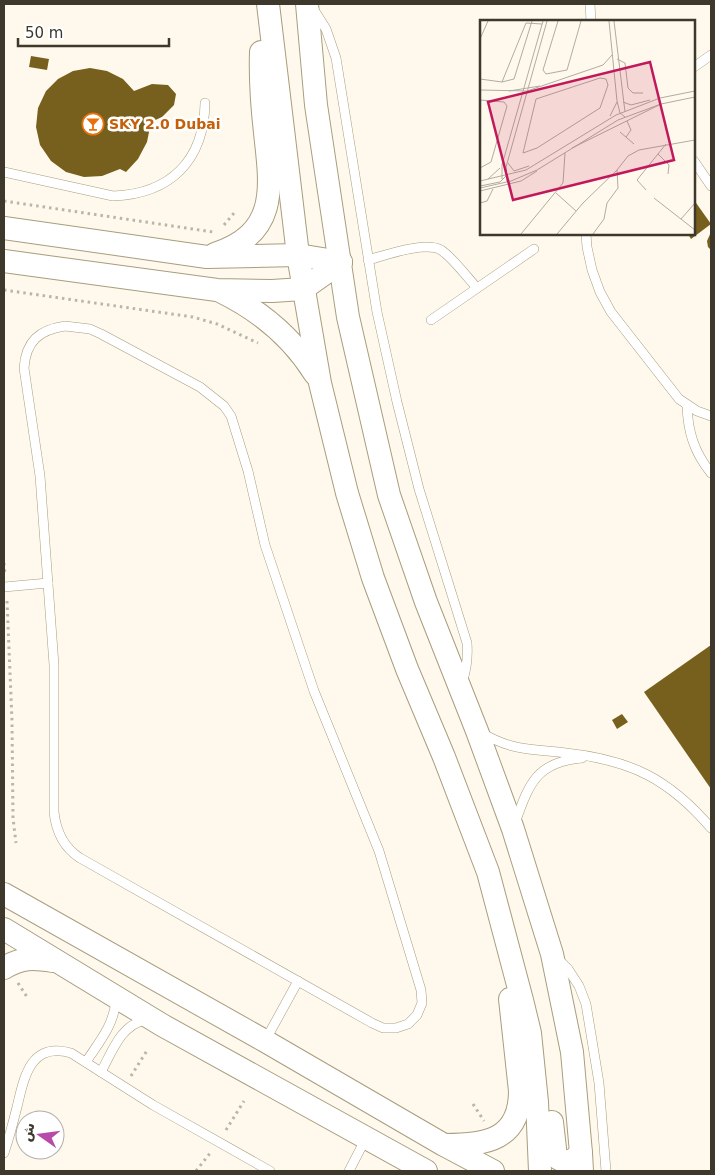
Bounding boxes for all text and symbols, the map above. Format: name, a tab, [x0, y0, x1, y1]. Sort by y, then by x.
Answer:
scale bar	[18, 15, 169, 47]
inset map	[480, 20, 695, 235]
text: 50 m	[25, 24, 63, 42]
bar icon: SKY 2.0 Dubai	[81, 112, 105, 136]
place label: SKY 2.0 Dubai	[109, 116, 220, 132]
north arrow	[15, 1110, 65, 1160]
text: ش	[17, 1121, 37, 1143]

